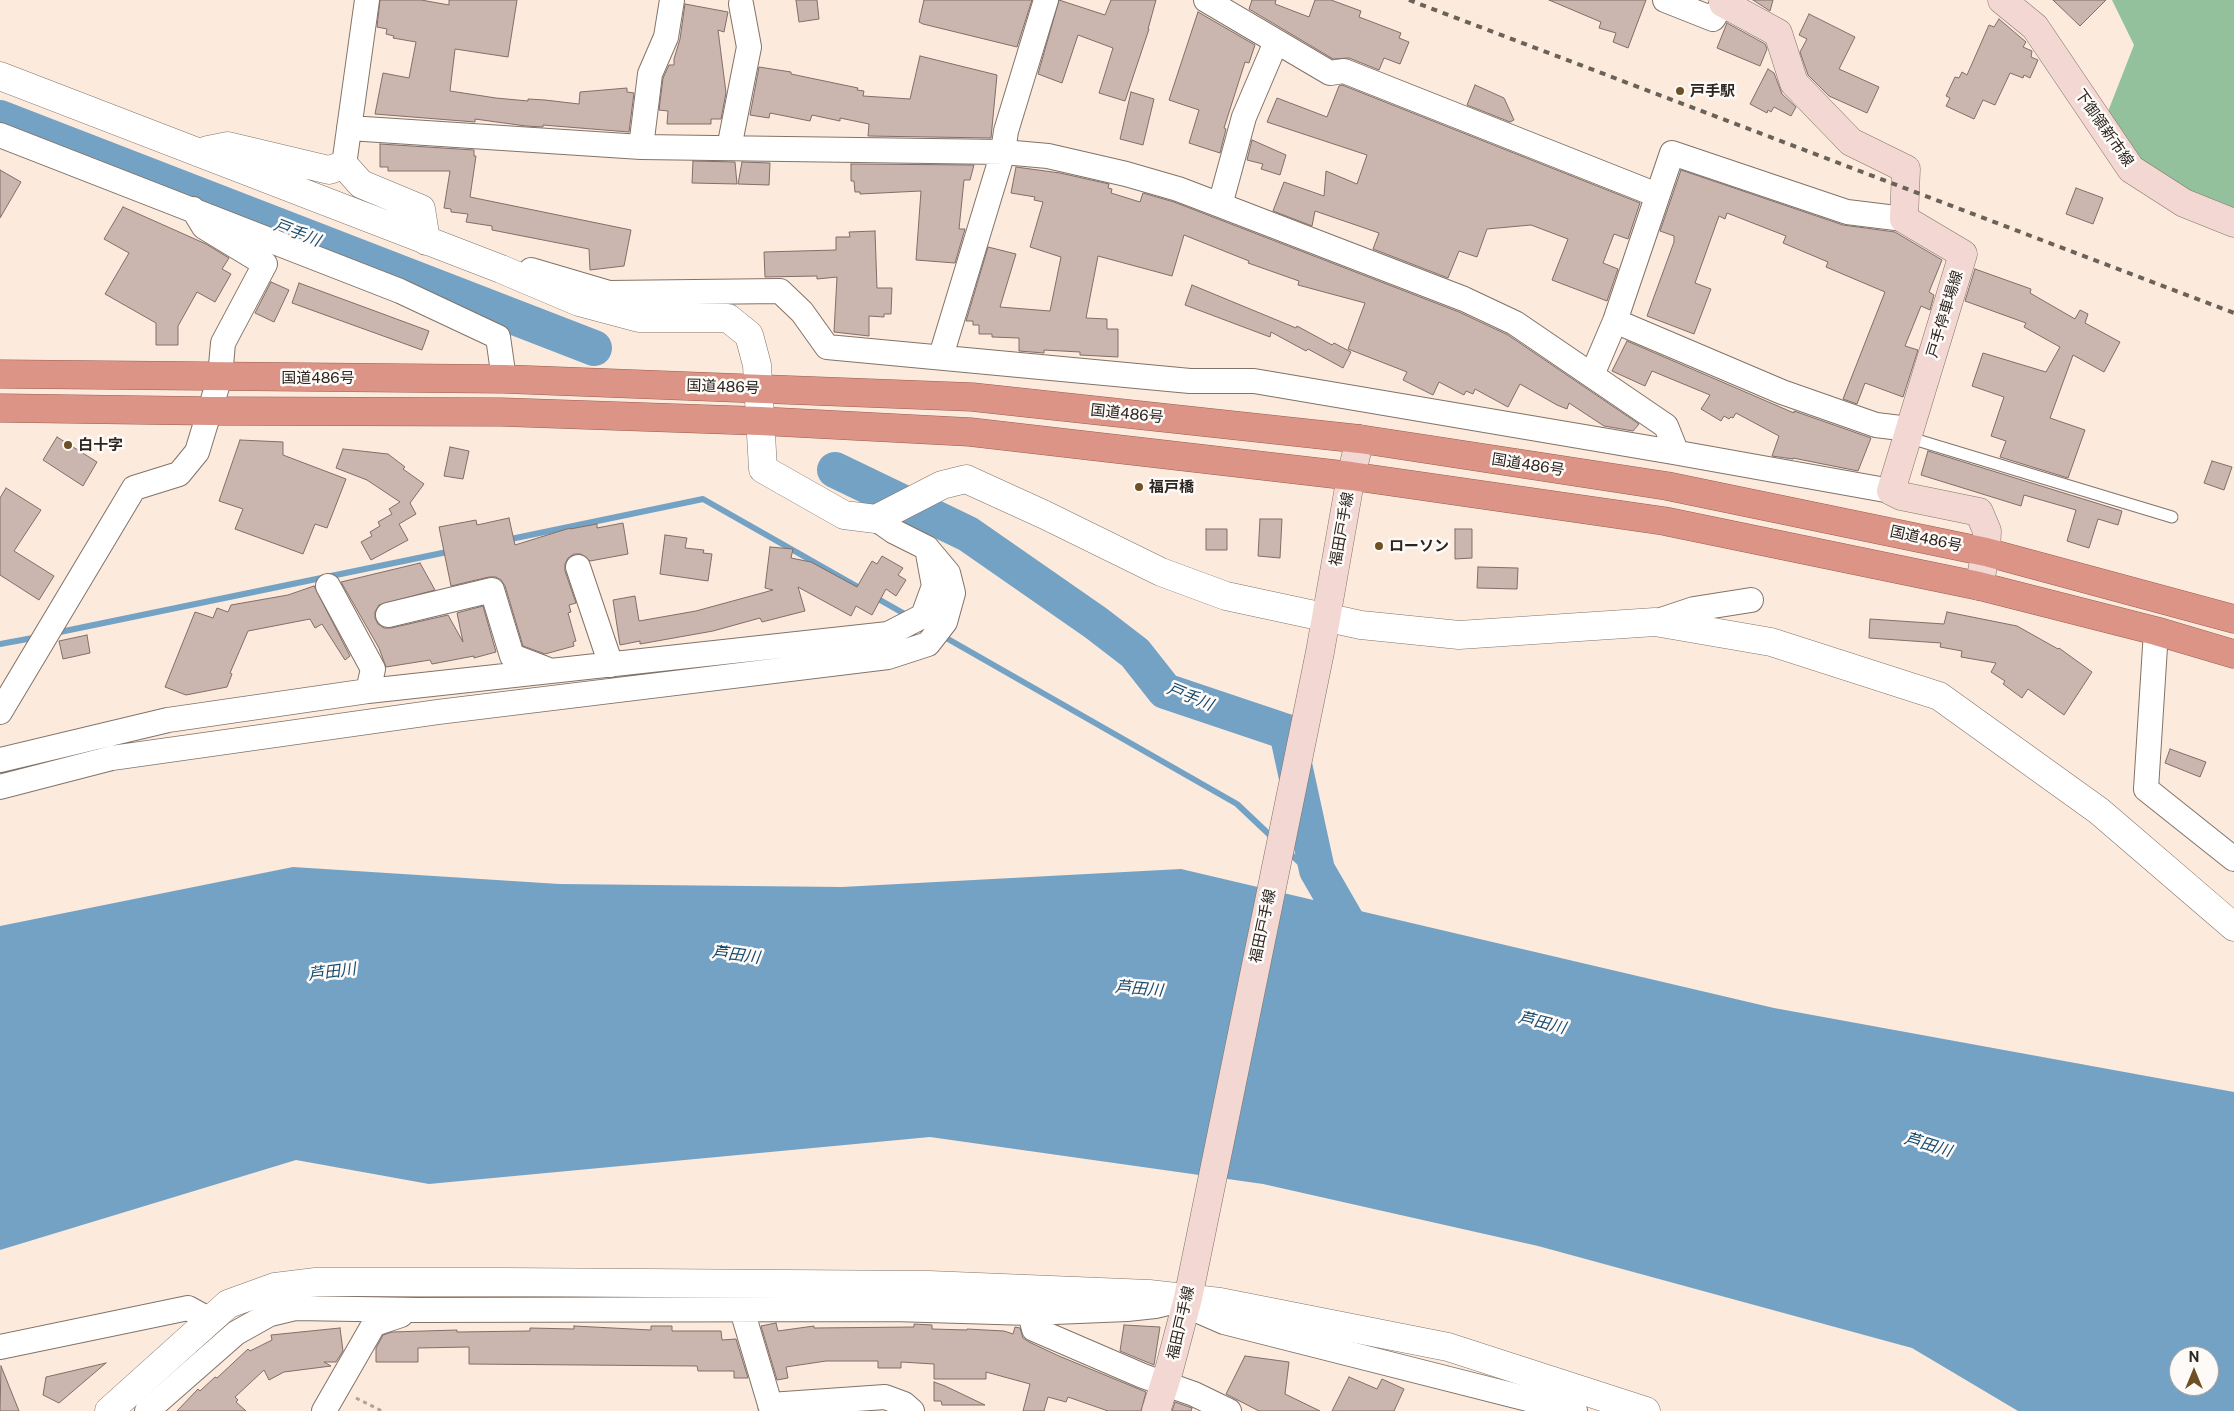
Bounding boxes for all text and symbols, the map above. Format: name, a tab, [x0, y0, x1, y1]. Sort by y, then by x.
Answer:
place label: 戸手駅	[1690, 82, 1735, 100]
marker: 戸手駅	[1674, 85, 1686, 97]
street label: 下御領新市線	[2071, 86, 2137, 170]
water label: 戸手川	[271, 215, 323, 251]
street label: 戸手停車場線	[1923, 268, 1967, 360]
street label: 国道486号	[281, 369, 355, 387]
street label: 国道486号	[686, 377, 760, 397]
street label: 国道486号	[1090, 401, 1164, 427]
place label: 白十字	[78, 436, 123, 454]
marker: 白十字	[62, 439, 74, 451]
street label: 国道486号	[1490, 450, 1566, 480]
place label: 福戸橋	[1149, 478, 1194, 496]
marker: 福戸橋	[1133, 481, 1145, 493]
street label: 福田戸手線	[1327, 491, 1357, 567]
street label: 国道486号	[1888, 523, 1964, 555]
place label: ローソン	[1389, 537, 1449, 555]
marker: ローソン	[1373, 540, 1385, 552]
water label: 戸手川	[1164, 679, 1216, 715]
street label: 福田戸手線	[1246, 887, 1280, 965]
water label: 芦田川	[711, 943, 761, 967]
water label: 芦田川	[307, 960, 357, 984]
water label: 芦田川	[1114, 977, 1164, 1001]
water label: 芦田川	[1516, 1008, 1568, 1038]
water label: 芦田川	[1902, 1129, 1954, 1161]
street label: 福田戸手線	[1164, 1284, 1198, 1362]
north arrow	[2169, 1346, 2219, 1396]
text: N	[2189, 1349, 2199, 1365]

